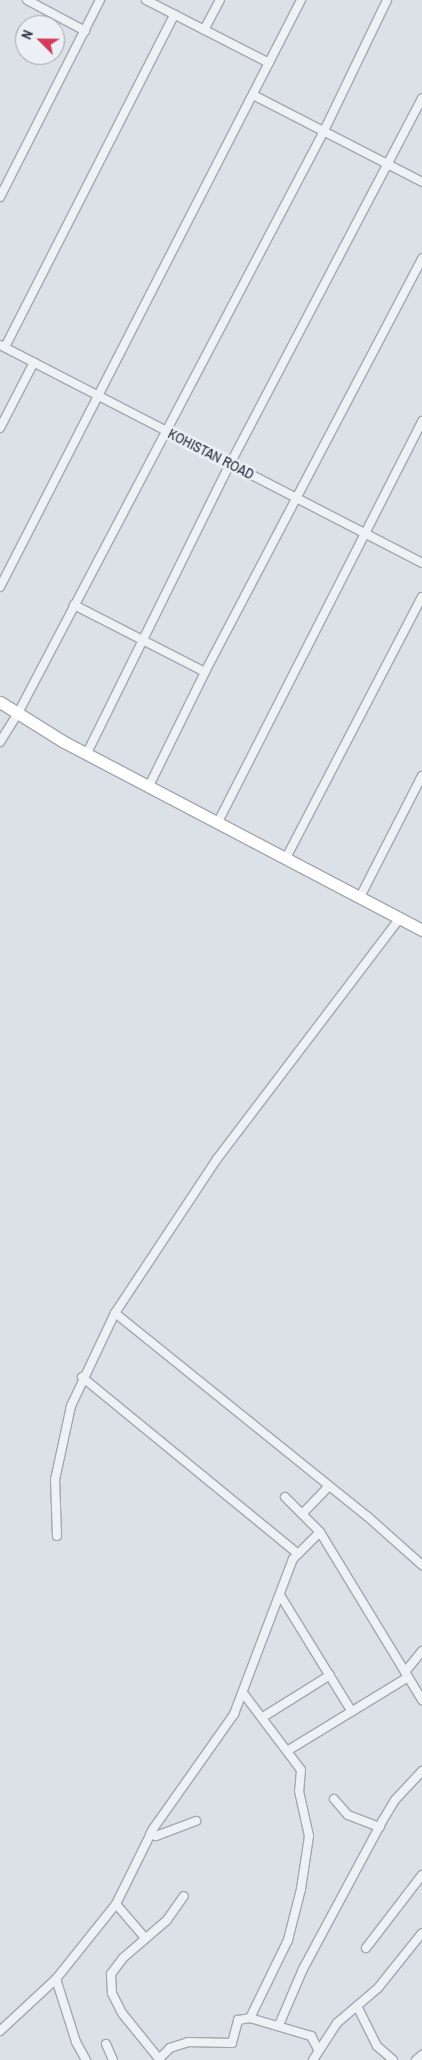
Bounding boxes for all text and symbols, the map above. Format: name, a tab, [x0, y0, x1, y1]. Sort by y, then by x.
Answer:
north arrow	[15, 15, 65, 65]
text: N	[17, 27, 37, 42]
street label: KOHISTAN ROAD	[165, 425, 257, 483]

